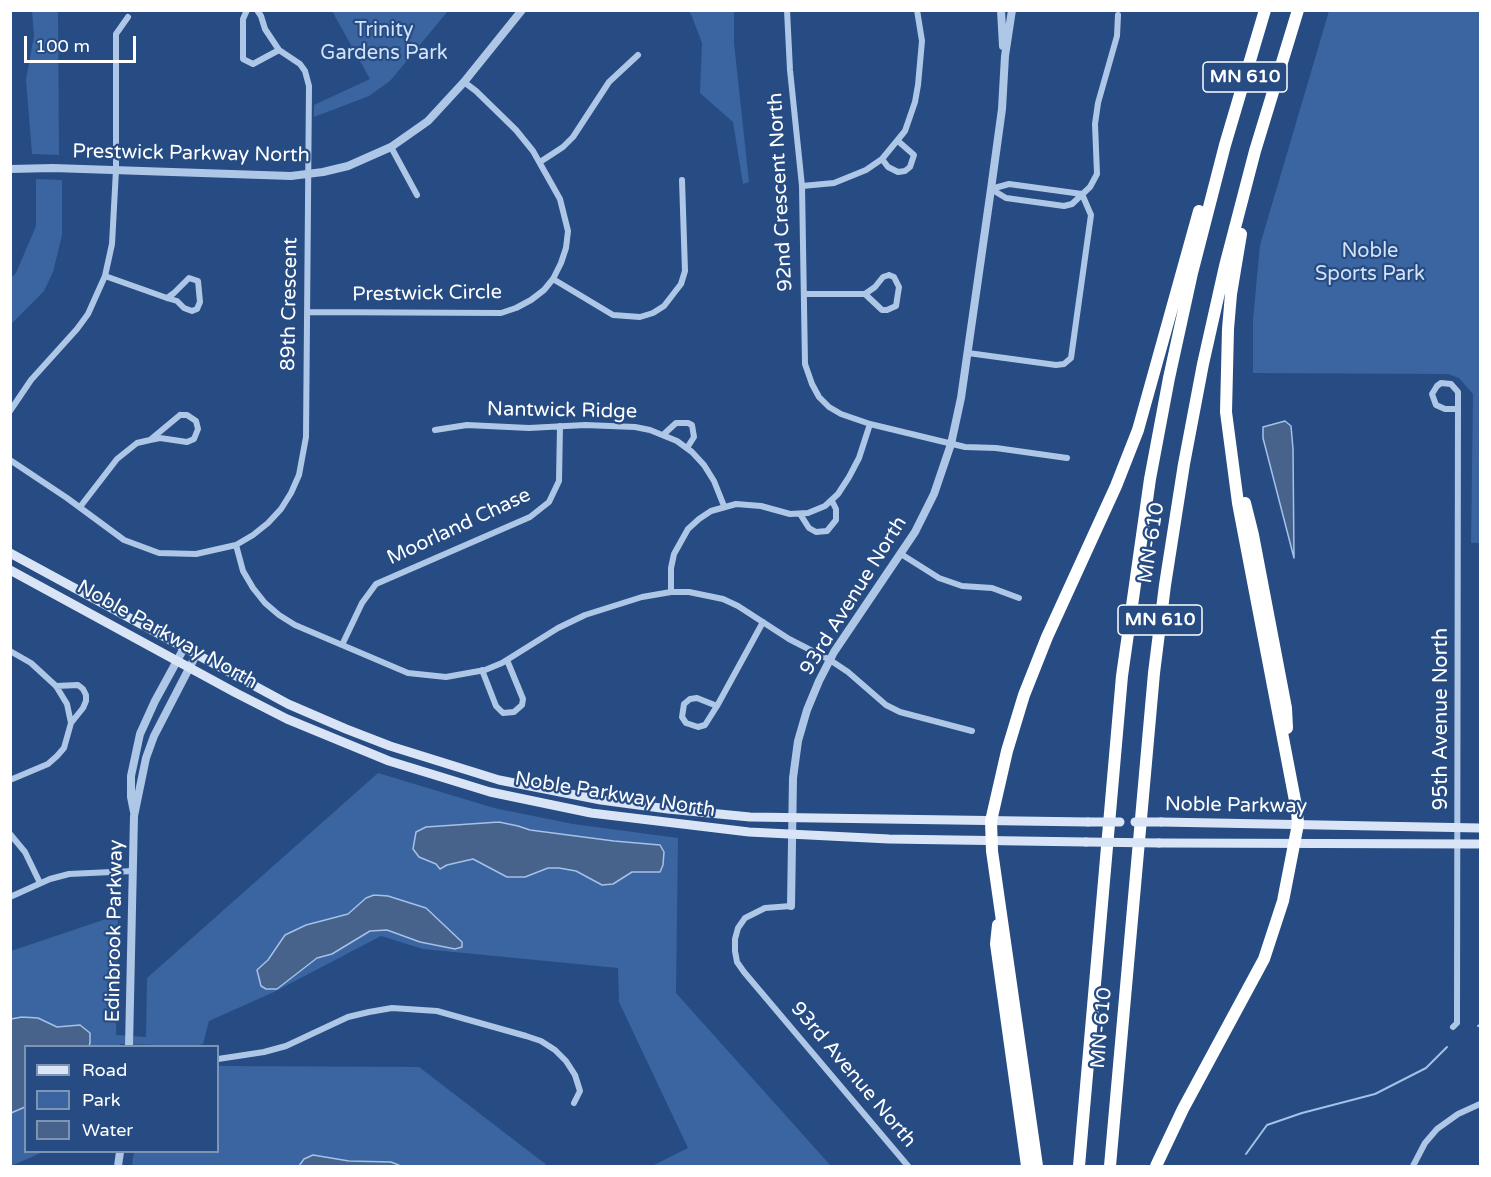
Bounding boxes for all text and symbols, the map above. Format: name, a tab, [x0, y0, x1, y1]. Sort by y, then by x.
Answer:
park label: Trinity Gardens Park	[320, 19, 448, 66]
scale bar	[27, 24, 140, 62]
text: 100 m	[35, 35, 90, 57]
road number: MN 610	[1203, 62, 1287, 92]
street label: 92nd Crescent North	[764, 92, 798, 292]
street label: Prestwick Parkway North	[72, 140, 310, 168]
street label: 89th Crescent	[277, 237, 303, 371]
park label: Noble Sports Park	[1315, 240, 1425, 287]
street label: Prestwick Circle	[352, 281, 502, 307]
street label: Nantwick Ridge	[487, 398, 637, 424]
street label: Moorland Chase	[383, 483, 535, 571]
street label: MN-610	[1134, 501, 1170, 585]
street label: 93rd Avenue North	[795, 512, 913, 680]
street label: Noble Parkway North	[72, 575, 262, 695]
road number: MN 610	[1118, 605, 1202, 635]
street label: 95th Avenue North	[1430, 628, 1454, 810]
street label: Noble Parkway North	[513, 767, 717, 823]
street label: Noble Parkway	[1165, 793, 1307, 819]
street label: Edinbrook Parkway	[101, 839, 129, 1023]
street label: MN-610	[1087, 986, 1117, 1070]
street label: 93rd Avenue North	[785, 997, 921, 1153]
legend	[24, 1045, 219, 1153]
text: Road	[82, 1059, 127, 1081]
text: Park	[82, 1089, 120, 1111]
text: Water	[82, 1119, 133, 1141]

